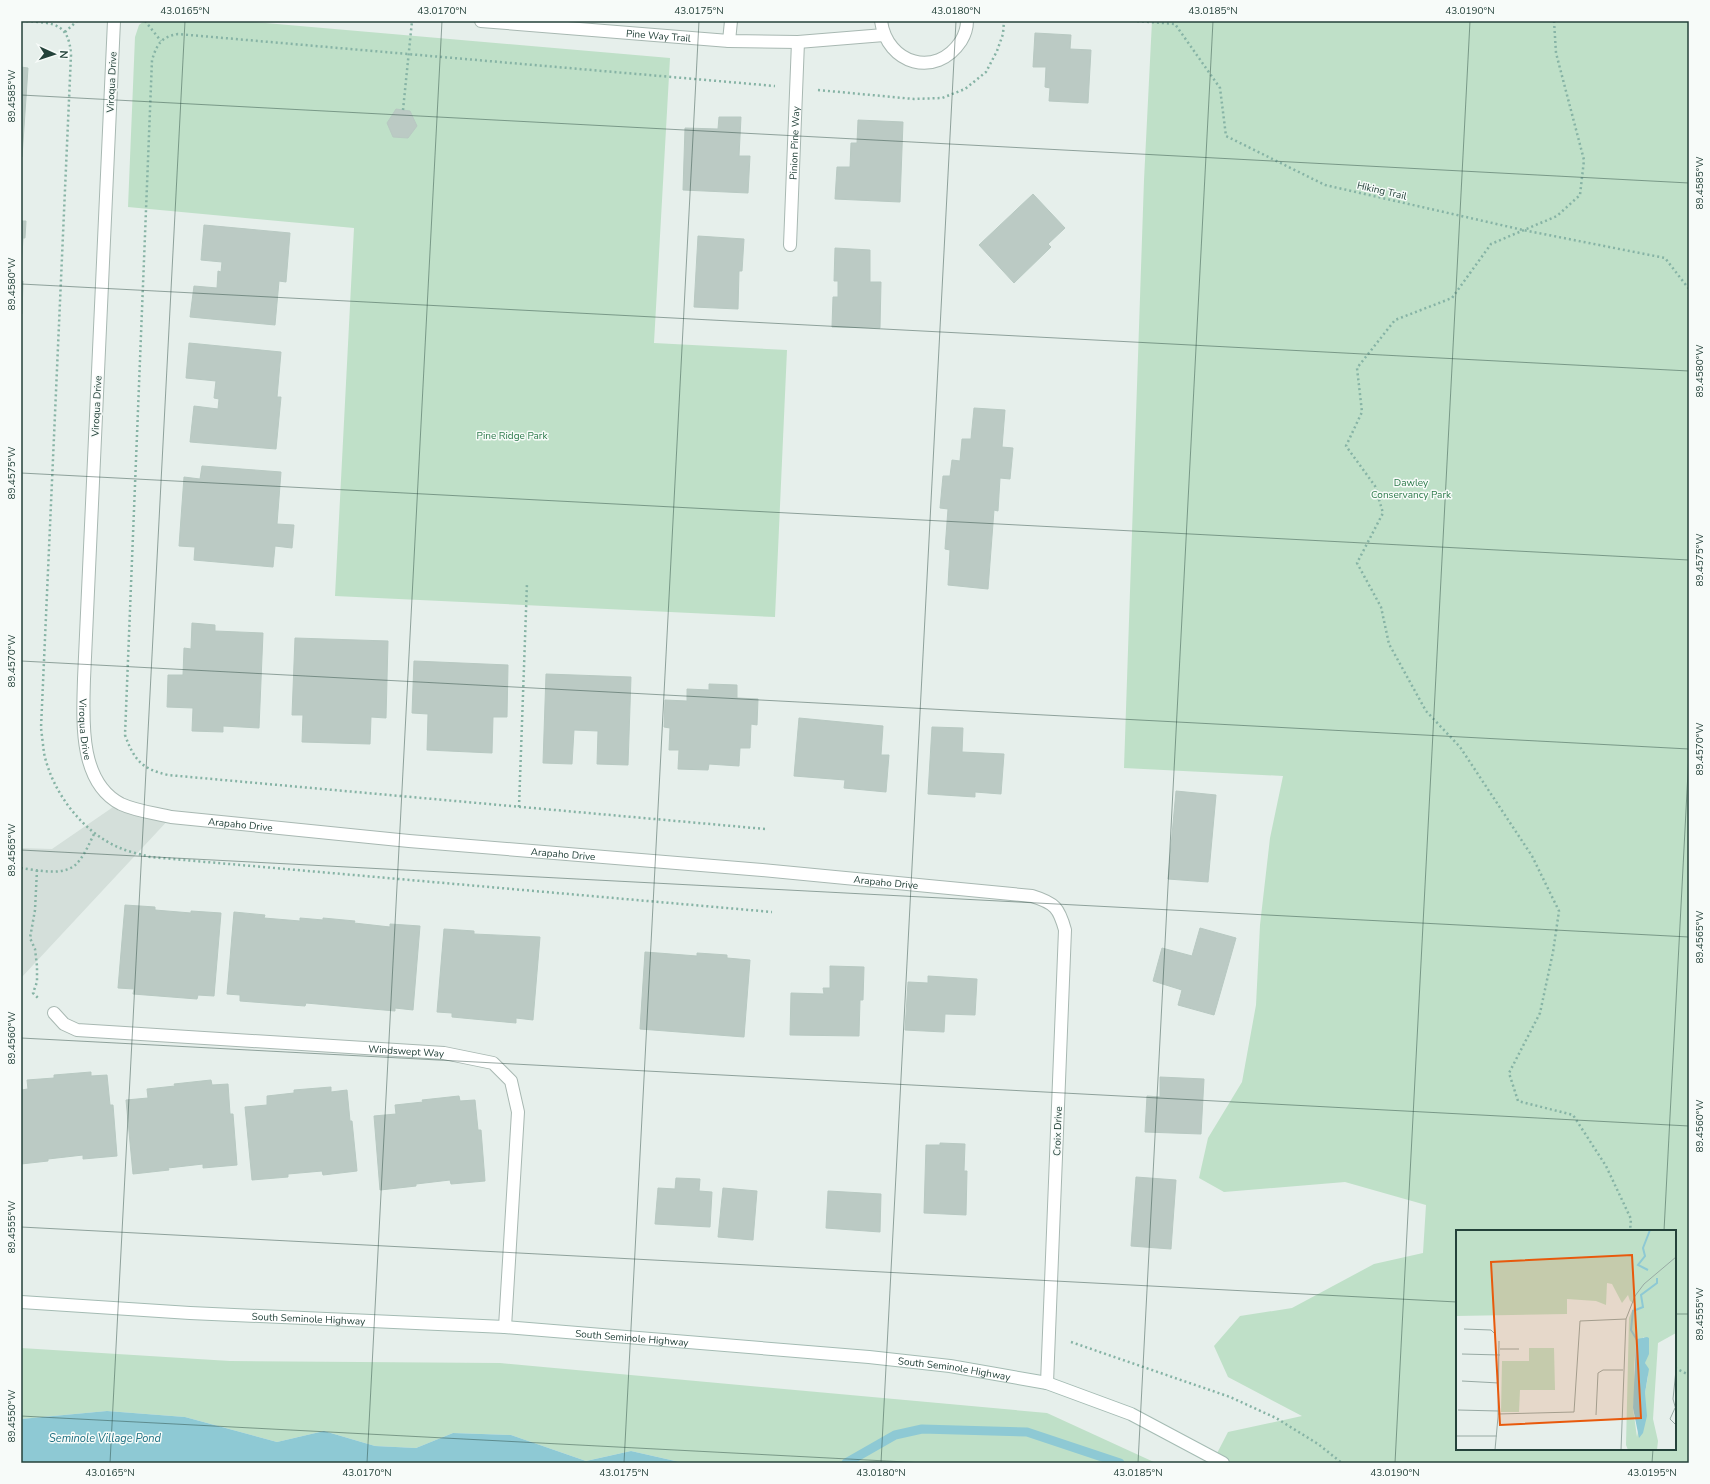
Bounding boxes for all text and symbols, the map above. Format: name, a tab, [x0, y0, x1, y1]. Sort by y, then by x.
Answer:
text: 43.0165°N	[160, 4, 210, 18]
text: 43.0170°N	[417, 4, 467, 18]
text: 43.0175°N	[674, 4, 724, 18]
text: 43.0180°N	[931, 4, 981, 18]
text: 43.0185°N	[1188, 4, 1238, 18]
text: 43.0190°N	[1445, 4, 1495, 18]
street label: Pine Way Trail	[625, 27, 691, 46]
north arrow	[34, 34, 74, 74]
text: N	[56, 50, 71, 59]
street label: Viroqua Drive	[103, 51, 121, 114]
text: 89.4585°W	[5, 69, 19, 123]
street label: Pinion Pine Way	[787, 105, 803, 180]
text: 89.4585°W	[1693, 156, 1707, 210]
street label: Hiking Trail	[1355, 178, 1408, 204]
text: 89.4580°W	[5, 257, 19, 311]
text: 89.4580°W	[1693, 344, 1707, 398]
street label: Viroqua Drive	[88, 375, 106, 438]
park label: Pine Ridge Park	[477, 429, 548, 443]
text: 89.4575°W	[5, 446, 19, 500]
park label: Dawley Conservancy Park	[1371, 476, 1452, 502]
text: 89.4575°W	[1693, 533, 1707, 587]
text: 89.4570°W	[5, 634, 19, 688]
street label: Viroqua Drive	[75, 697, 94, 762]
text: 89.4570°W	[1693, 722, 1707, 776]
street label: Arapaho Drive	[207, 815, 273, 835]
text: 89.4565°W	[5, 823, 19, 877]
street label: Arapaho Drive	[530, 845, 596, 864]
street label: Arapaho Drive	[853, 873, 919, 893]
text: 89.4565°W	[1693, 910, 1707, 964]
text: 89.4560°W	[5, 1011, 19, 1065]
street label: Windswept Way	[368, 1042, 445, 1061]
text: 89.4560°W	[1693, 1099, 1707, 1153]
street label: Croix Drive	[1050, 1106, 1066, 1156]
text: 89.4555°W	[5, 1200, 19, 1254]
inset map	[1456, 1230, 1676, 1450]
text: 89.4555°W	[1693, 1287, 1707, 1341]
street label: South Seminole Highway	[251, 1310, 366, 1329]
street label: South Seminole Highway	[575, 1327, 690, 1350]
street label: South Seminole Highway	[897, 1354, 1012, 1385]
text: 89.4550°W	[5, 1389, 19, 1443]
water label: Seminole Village Pond	[49, 1431, 162, 1446]
text: 43.0165°N	[85, 1466, 135, 1480]
text: 43.0170°N	[342, 1466, 392, 1480]
text: 43.0175°N	[599, 1466, 649, 1480]
text: 43.0180°N	[856, 1466, 906, 1480]
text: 43.0185°N	[1113, 1466, 1163, 1480]
text: 43.0190°N	[1370, 1466, 1420, 1480]
text: 43.0195°N	[1627, 1466, 1677, 1480]

